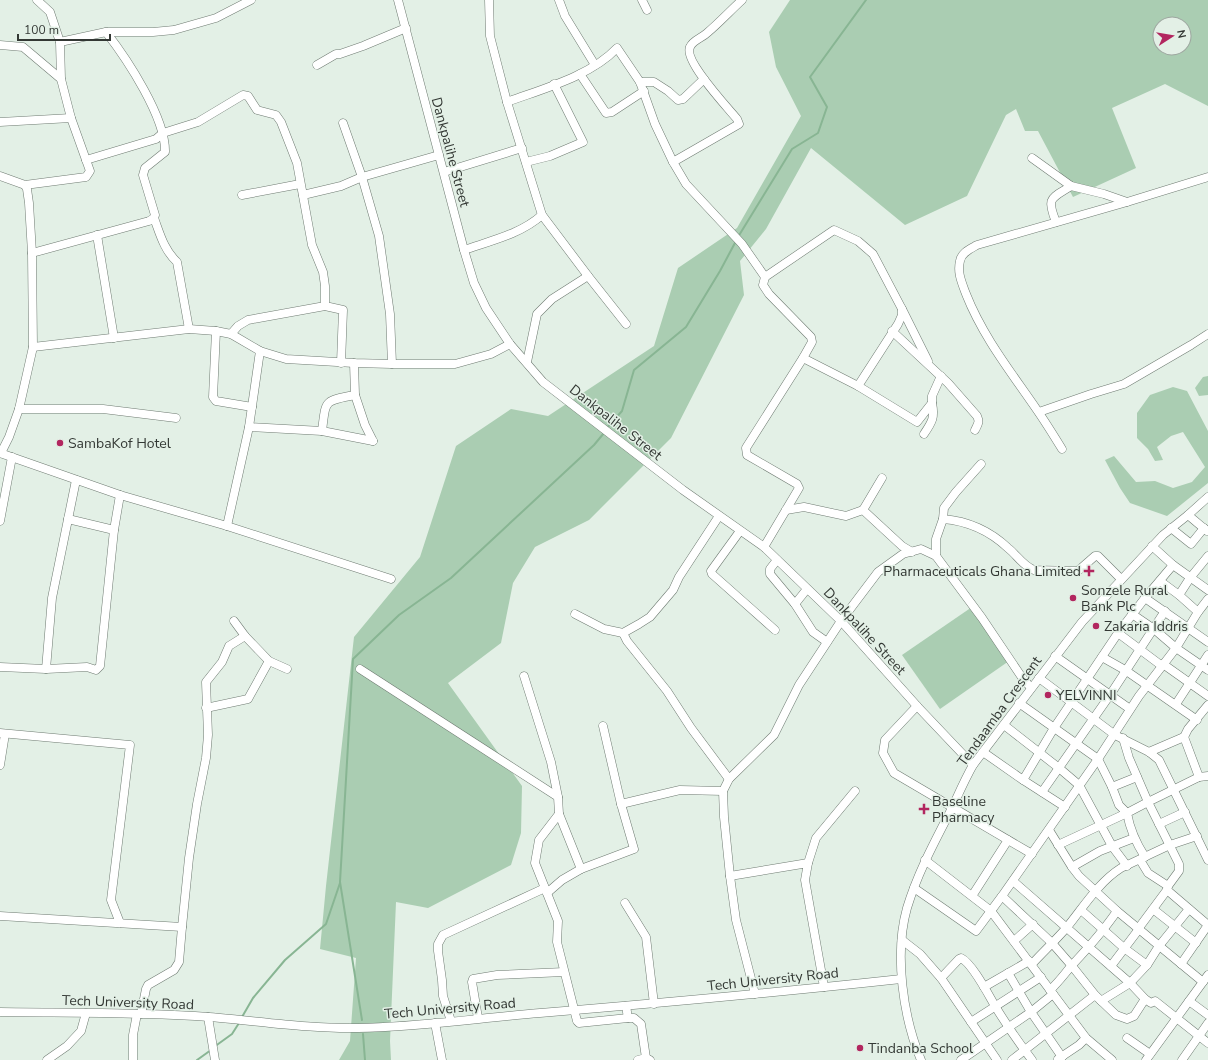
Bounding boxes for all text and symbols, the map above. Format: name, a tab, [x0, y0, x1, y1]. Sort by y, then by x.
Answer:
scale bar	[18, 16, 110, 42]
north arrow	[1152, 16, 1192, 56]
text: 100 m	[24, 22, 59, 38]
text: N	[1173, 28, 1189, 40]
street label: Dankpalihe Street	[427, 95, 474, 209]
street label: Dankpalihe Street	[565, 380, 666, 465]
place label: SambaKof Hotel	[68, 434, 172, 453]
marker: SambaKof Hotel	[55, 438, 65, 448]
place label: Pharmaceuticals Ghana Limited	[883, 562, 1081, 581]
marker: Pharmaceuticals Ghana Limited	[1084, 566, 1094, 576]
place label: Sonzele Rural Bank Plc	[1081, 581, 1169, 616]
street label: Dankpalihe Street	[819, 584, 910, 679]
marker: Sonzele Rural Bank Plc	[1068, 593, 1078, 603]
place label: Zakaria Iddris	[1104, 617, 1188, 636]
marker: Zakaria Iddris	[1091, 621, 1101, 631]
street label: Tendaamba Crescent	[953, 652, 1046, 770]
place label: YELVINNI	[1055, 686, 1117, 705]
marker: YELVINNI	[1043, 690, 1053, 700]
place label: Baseline Pharmacy	[932, 792, 995, 827]
marker: Baseline Pharmacy	[919, 804, 929, 814]
street label: Tech University Road	[706, 963, 840, 996]
street label: Tech University Road	[62, 991, 194, 1014]
street label: Tech University Road	[383, 993, 517, 1024]
place label: Tindanba School	[868, 1039, 974, 1058]
marker: Tindanba School	[855, 1043, 865, 1053]

